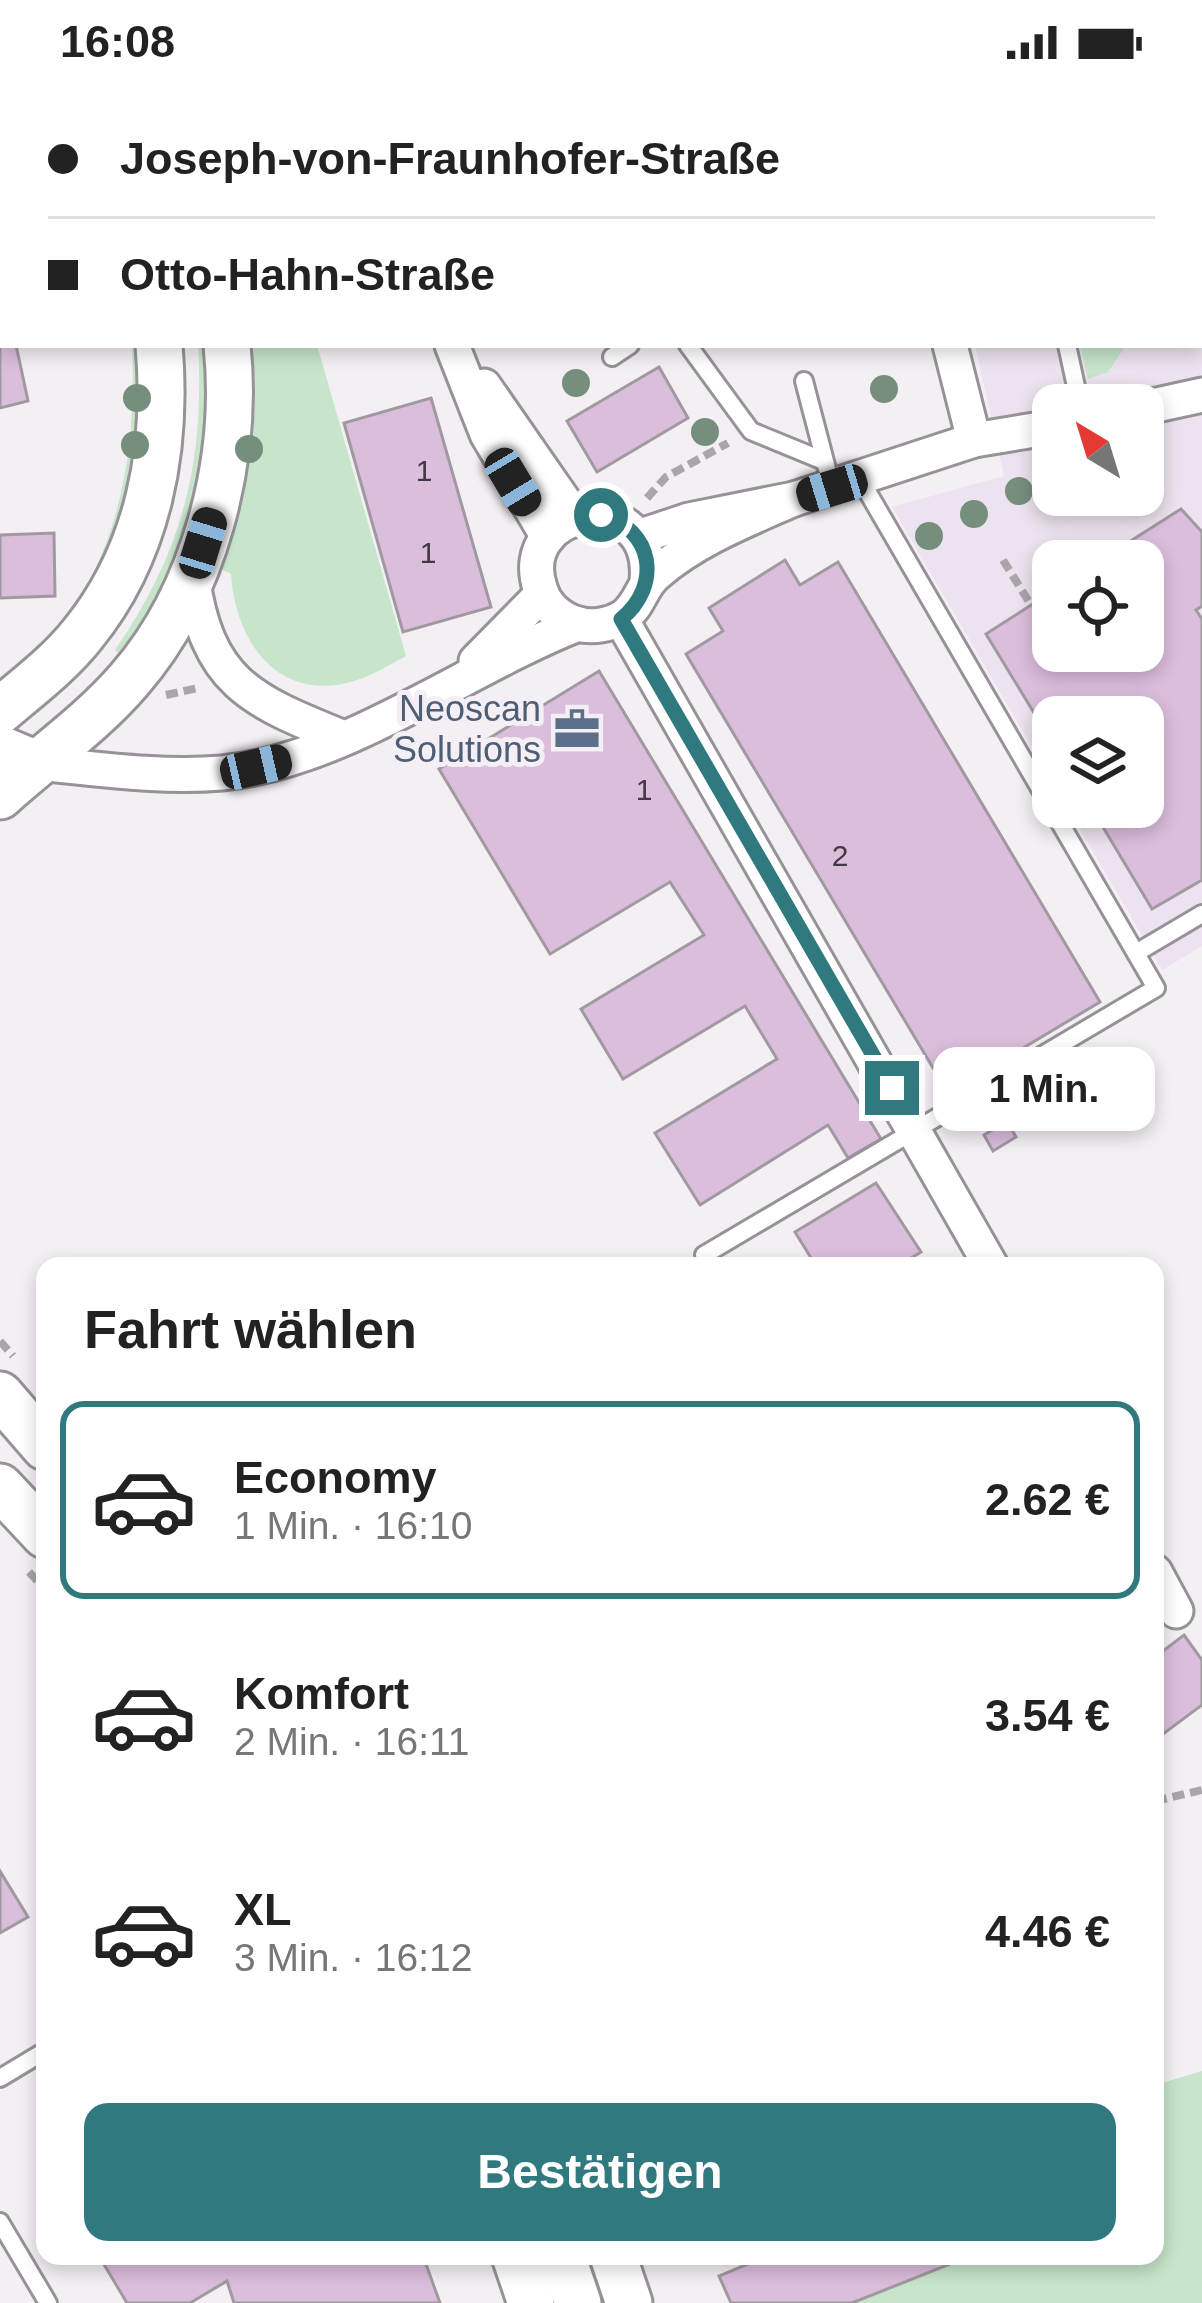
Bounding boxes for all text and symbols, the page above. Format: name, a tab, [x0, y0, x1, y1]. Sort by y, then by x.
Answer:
text: 16:08	[60, 16, 175, 67]
text: Joseph-von-Fraunhofer-Straße	[120, 133, 780, 184]
text: Otto-Hahn-Straße	[120, 249, 495, 300]
north arrow	[1032, 384, 1164, 516]
map controls	[1032, 384, 1164, 828]
car	[479, 442, 547, 522]
house number: 1	[416, 454, 432, 487]
car	[792, 460, 872, 516]
route start	[574, 488, 628, 542]
car	[175, 503, 231, 583]
house number: 1	[420, 536, 436, 569]
button: locate	[1032, 540, 1164, 672]
place label: Neoscan Solutions	[393, 688, 541, 770]
button: layers	[1032, 696, 1164, 828]
office icon: Neoscan Solutions	[552, 704, 602, 754]
car	[217, 741, 295, 793]
house number: 1	[636, 773, 652, 806]
house number: 2	[832, 839, 848, 872]
callout: 1 Min.	[934, 1046, 1156, 1130]
route end	[865, 1061, 919, 1115]
text: 1 Min.	[989, 1067, 1099, 1110]
text: Fahrt wählen	[84, 1299, 417, 1359]
icon: car	[90, 1446, 198, 1554]
text: Economy	[234, 1452, 437, 1503]
text: 2.62 €	[985, 1474, 1110, 1525]
text: 1 Min. · 16:10	[234, 1504, 472, 1547]
icon: car	[90, 1662, 198, 1770]
text: Komfort	[234, 1668, 409, 1719]
text: 3.54 €	[985, 1690, 1110, 1741]
text: 2 Min. · 16:11	[234, 1720, 470, 1763]
icon: car	[90, 1878, 198, 1986]
text: XL	[234, 1884, 292, 1935]
text: 4.46 €	[985, 1906, 1110, 1957]
text: 3 Min. · 16:12	[234, 1936, 472, 1979]
button: Bestätigen	[84, 2103, 1116, 2241]

